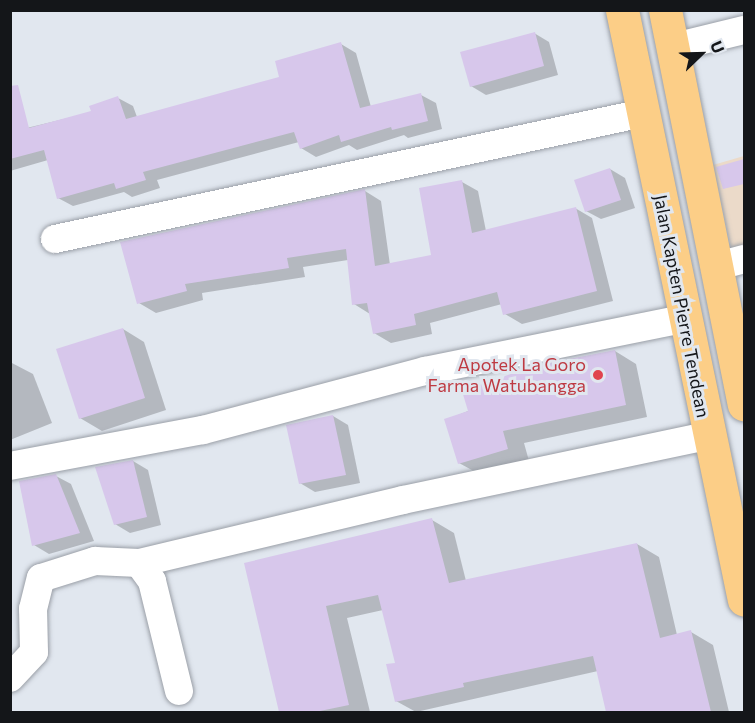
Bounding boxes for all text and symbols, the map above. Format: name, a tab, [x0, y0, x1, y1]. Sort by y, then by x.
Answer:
north arrow	[671, 24, 731, 84]
text: U	[707, 38, 729, 56]
street label: Jalan Kapten Pierre Tendean	[650, 193, 714, 419]
place label: Apotek La Goro Farma Watubangga	[427, 354, 586, 397]
marker: Apotek La Goro Farma Watubangga	[591, 368, 605, 382]

